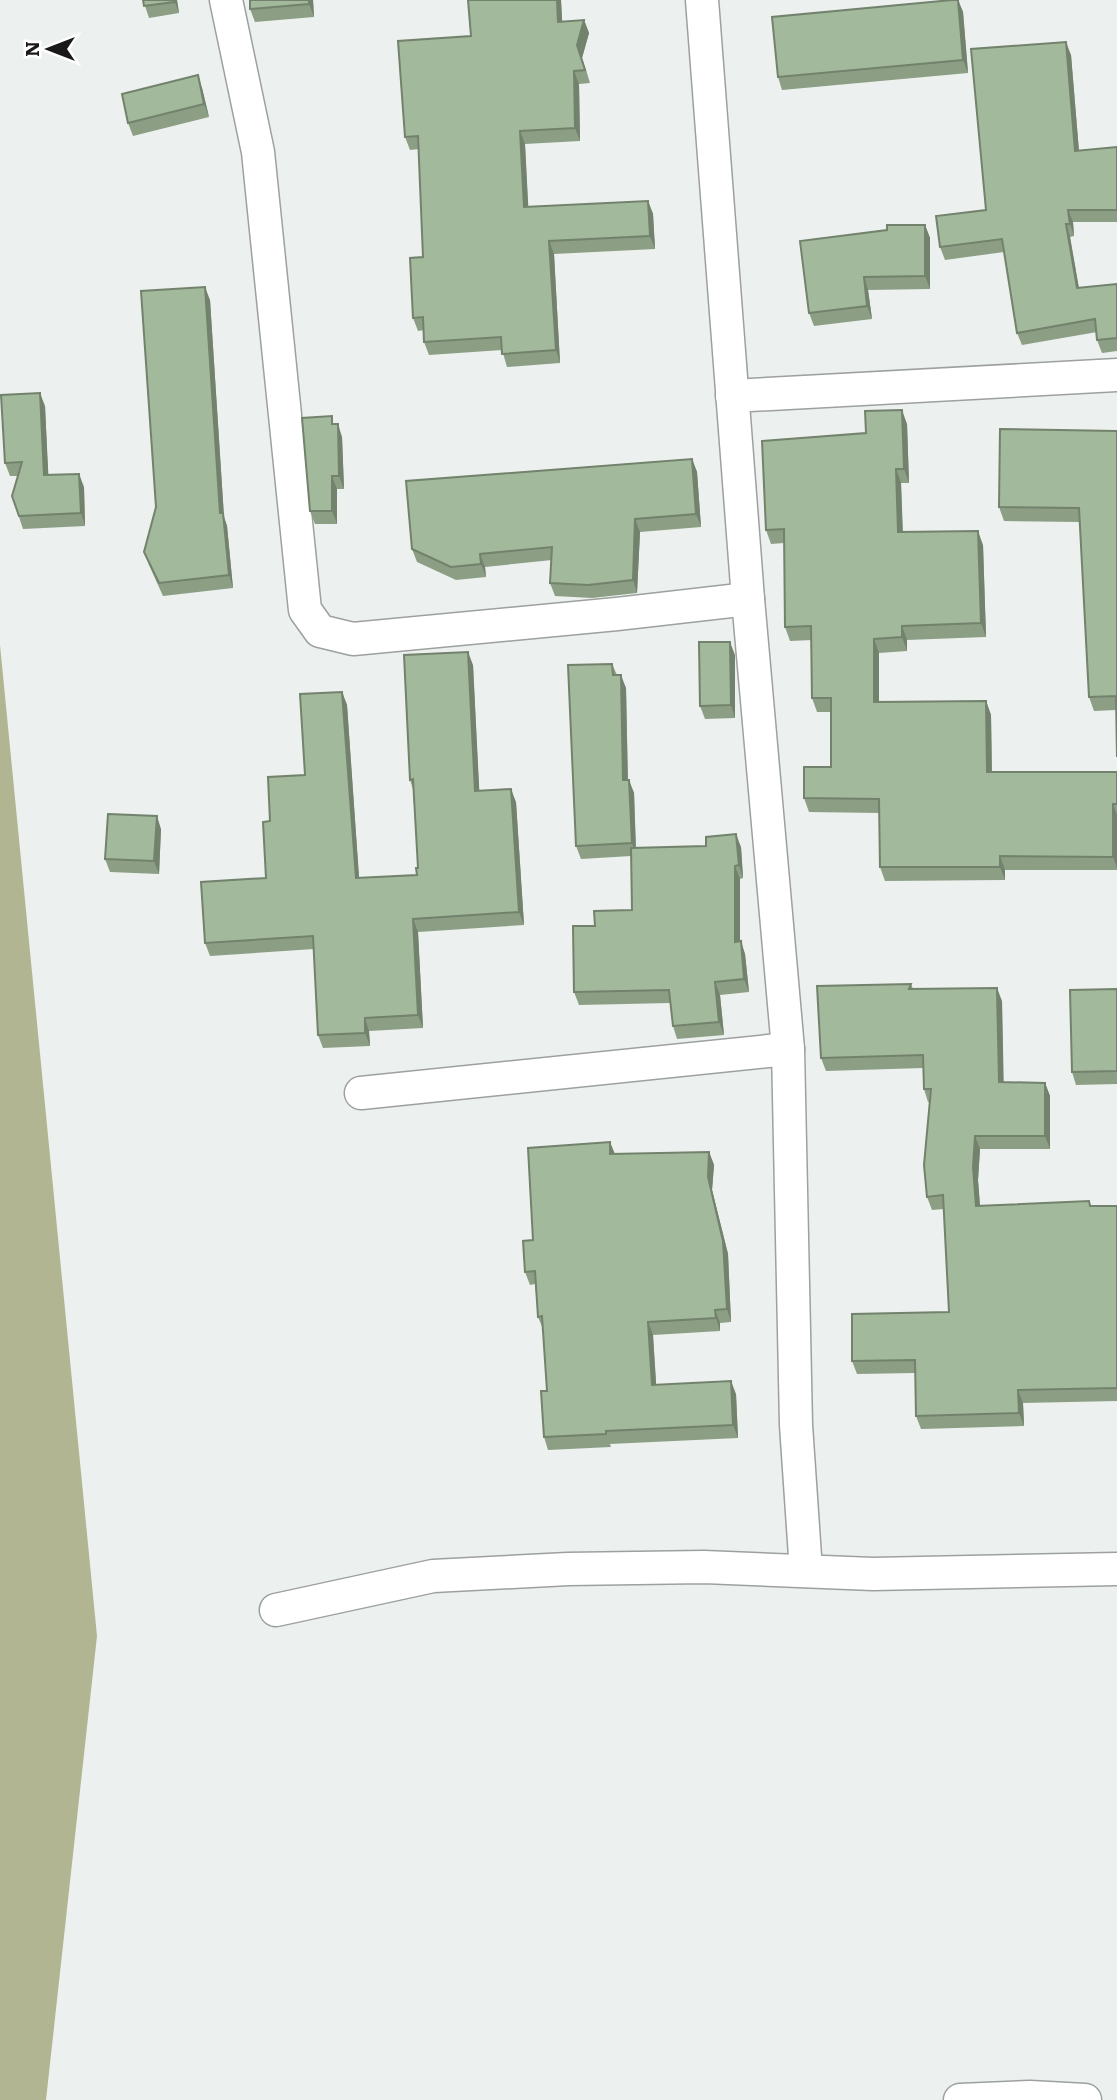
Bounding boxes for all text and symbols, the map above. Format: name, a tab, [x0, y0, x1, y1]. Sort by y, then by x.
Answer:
north arrow	[14, 14, 84, 84]
text: N	[17, 41, 45, 57]

